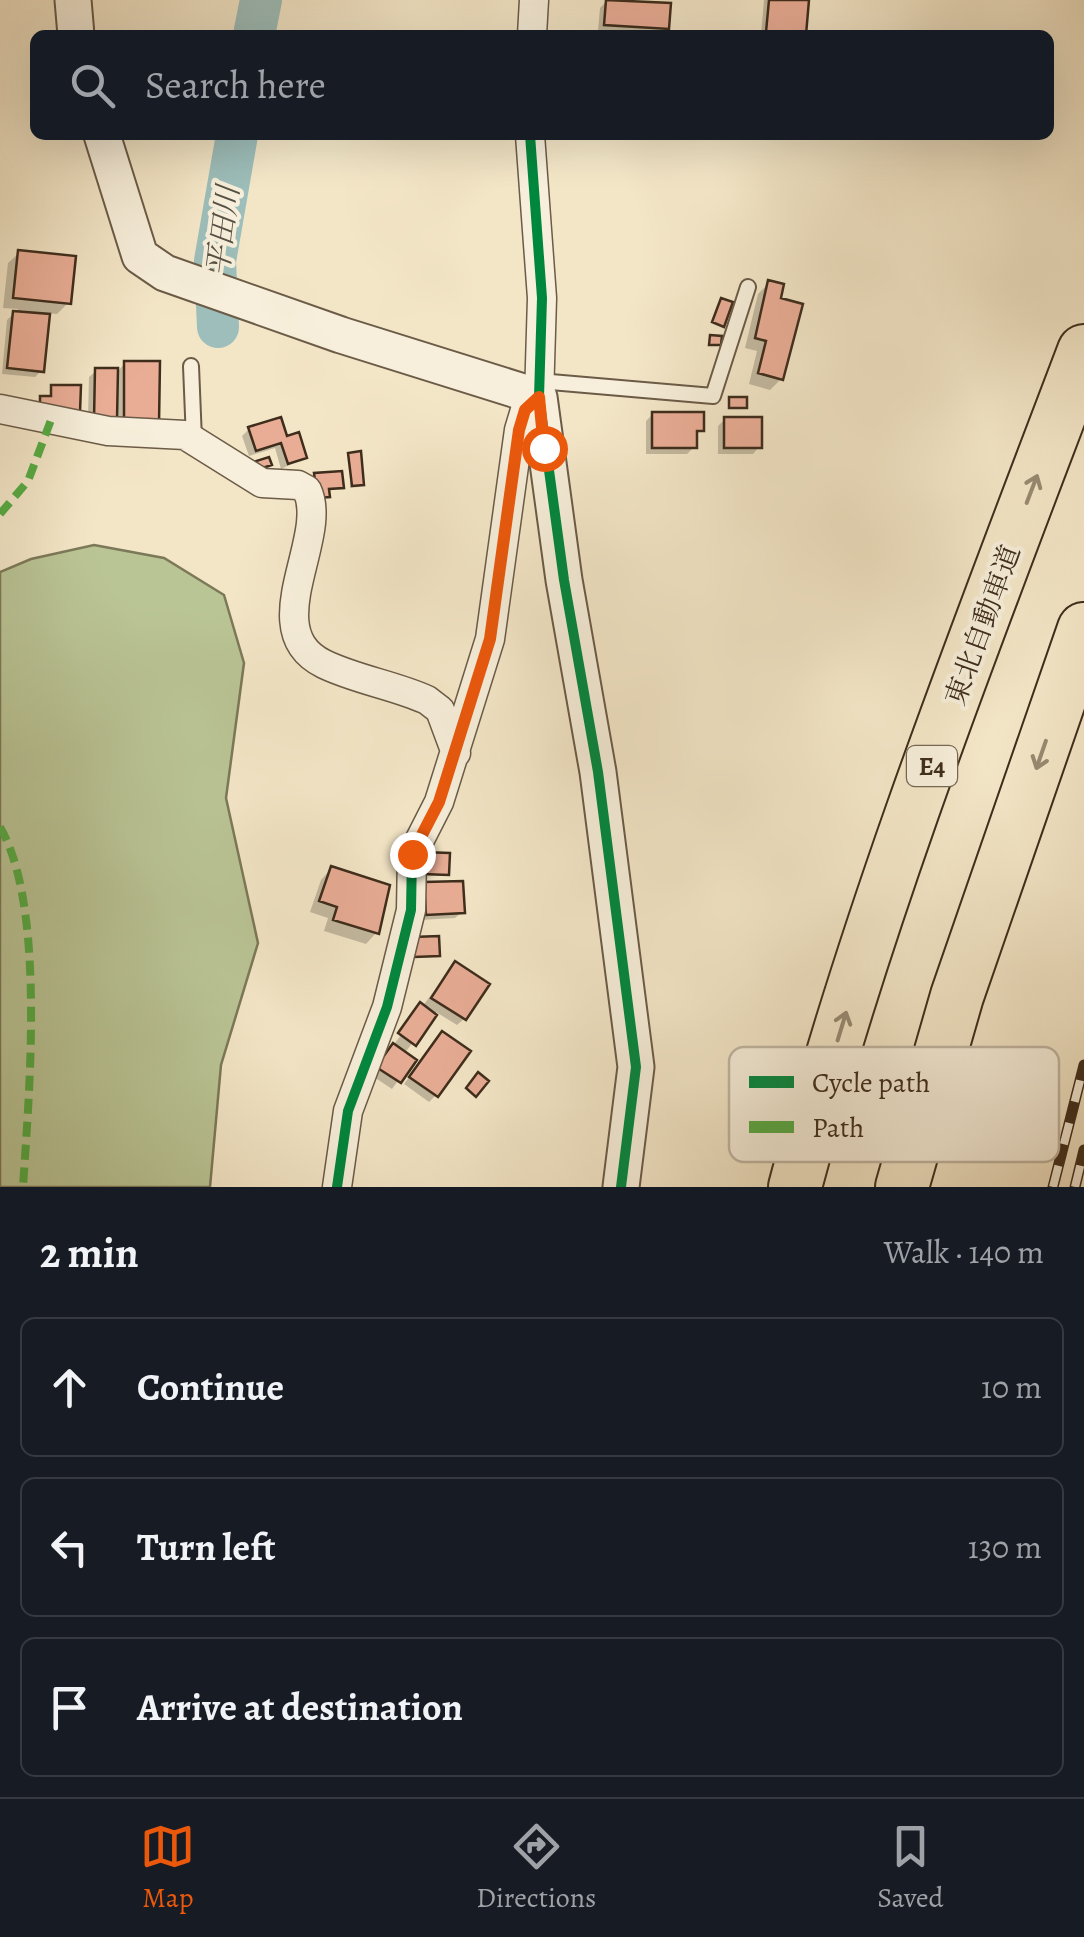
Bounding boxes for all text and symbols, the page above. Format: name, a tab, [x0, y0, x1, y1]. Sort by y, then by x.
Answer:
search box	[30, 30, 1054, 140]
icon: search	[65, 58, 120, 113]
text: Search here	[145, 59, 326, 111]
water label: 平田川	[198, 181, 249, 278]
route start	[522, 426, 568, 472]
one-way arrow	[1024, 474, 1042, 505]
street label: 東北自動車道	[936, 540, 1030, 711]
one-way arrow	[1030, 738, 1048, 770]
road number: E4	[907, 746, 957, 786]
route end	[390, 832, 436, 878]
one-way arrow	[834, 1011, 852, 1043]
legend	[729, 1047, 1059, 1162]
text: Cycle path	[812, 1064, 930, 1102]
text: Path	[812, 1109, 864, 1147]
text: 2 min	[40, 1224, 139, 1281]
text: Walk · 140 m	[884, 1230, 1044, 1274]
icon: ahead	[42, 1360, 97, 1415]
text: Continue	[137, 1361, 284, 1413]
text: 10 m	[981, 1365, 1042, 1409]
icon: left	[42, 1520, 97, 1575]
text: Turn left	[137, 1521, 276, 1573]
text: 130 m	[968, 1525, 1042, 1569]
icon: arrive	[42, 1680, 97, 1735]
text: Arrive at destination	[137, 1681, 463, 1733]
tab: Map	[140, 1819, 195, 1917]
tab: Directions	[476, 1819, 596, 1917]
tab: Saved	[877, 1819, 944, 1917]

